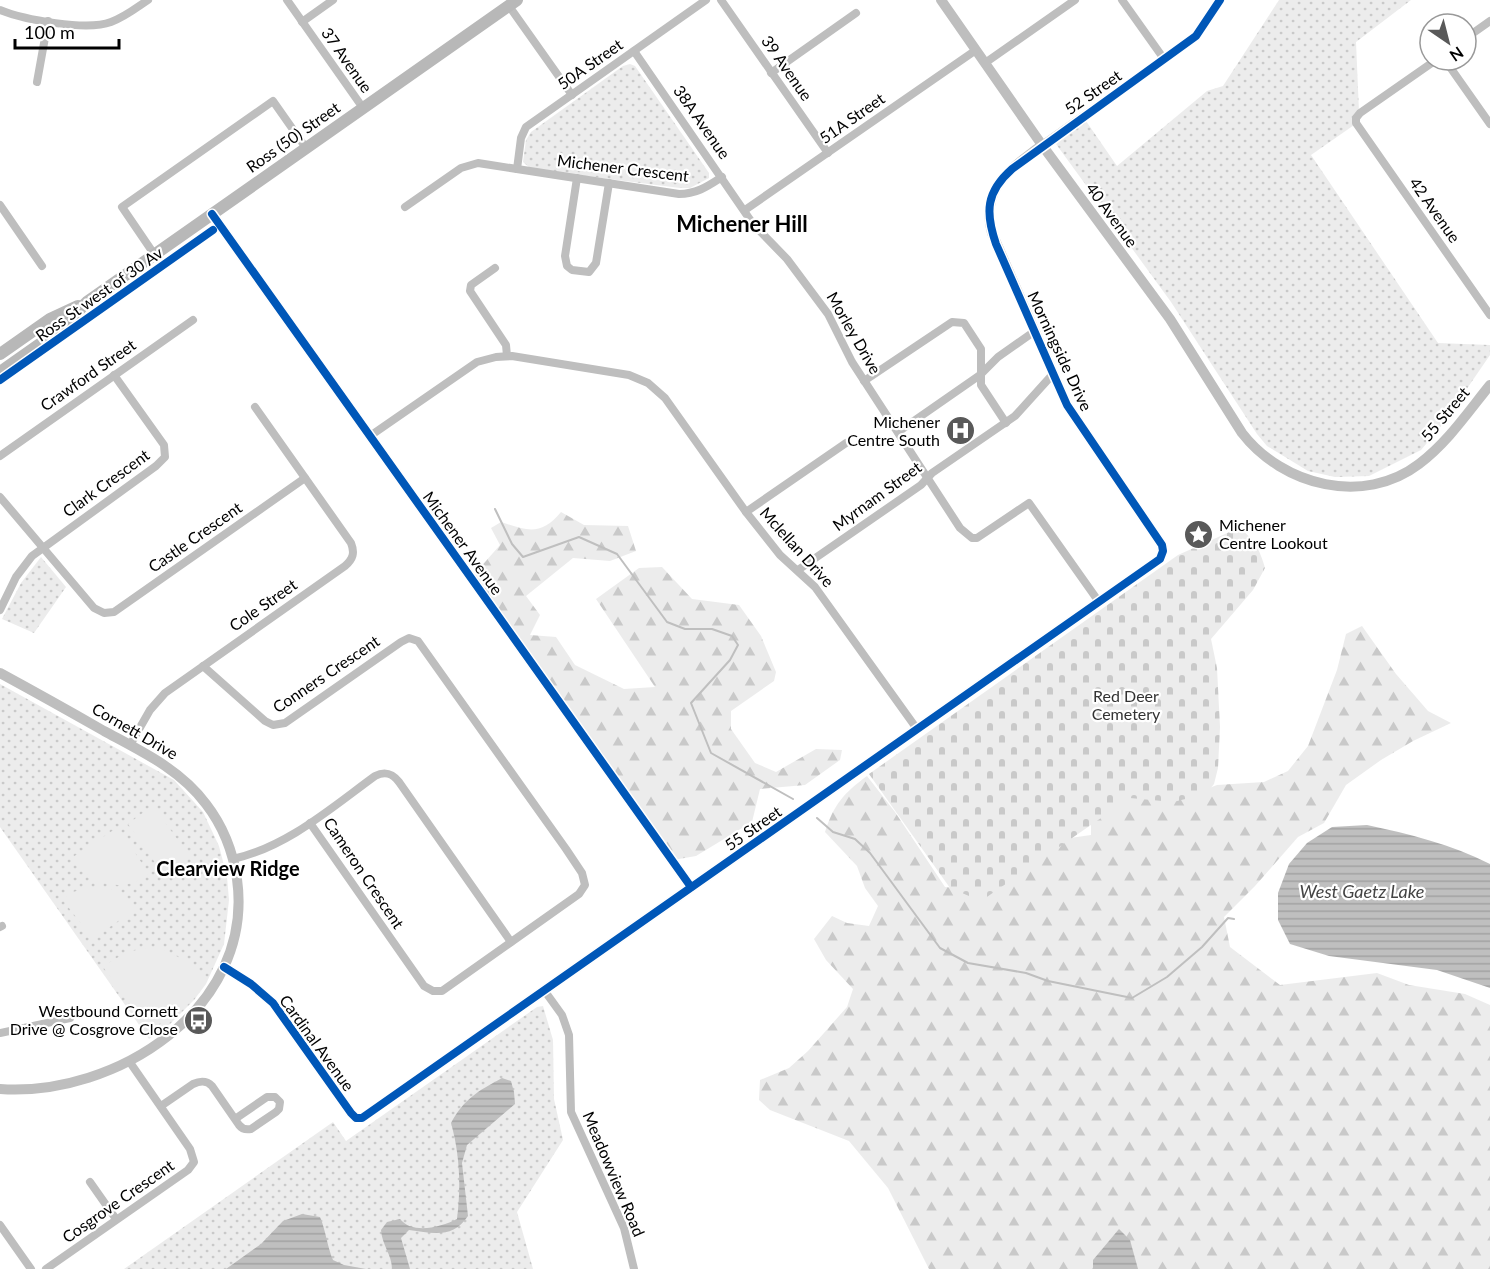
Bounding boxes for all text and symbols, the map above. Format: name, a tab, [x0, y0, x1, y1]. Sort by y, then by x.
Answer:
scale bar	[15, 12, 118, 50]
north arrow	[1418, 12, 1478, 72]
text: 100 m	[24, 21, 75, 43]
street label: 37 Avenue	[318, 24, 377, 96]
street label: 39 Avenue	[758, 32, 817, 104]
street label: 50A Street	[554, 34, 626, 93]
text: N	[1446, 43, 1467, 66]
street label: 52 Street	[1061, 65, 1125, 118]
street label: 38A Avenue	[670, 81, 735, 162]
street label: 51A Street	[816, 88, 888, 147]
street label: Ross (50) Street	[242, 97, 343, 176]
street label: Michener Crescent	[556, 150, 690, 185]
street label: 42 Avenue	[1406, 174, 1465, 246]
street label: 40 Avenue	[1083, 179, 1142, 251]
district label: Michener Hill	[676, 210, 808, 237]
street label: Ross St west of 30 Av	[31, 242, 167, 345]
street label: Morley Drive	[823, 288, 886, 377]
street label: Morningside Drive	[1024, 288, 1097, 414]
street label: Crawford Street	[36, 335, 139, 414]
street label: 55 Street	[1417, 383, 1473, 445]
place label: Michener Centre South	[847, 412, 940, 449]
hospital icon: Michener Centre South	[945, 415, 977, 447]
street label: Clark Crescent	[59, 445, 153, 520]
street label: Myrnam Street	[829, 457, 925, 534]
street label: Michener Avenue	[420, 487, 507, 598]
street label: Castle Crescent	[144, 497, 245, 576]
street label: Mclellan Drive	[756, 503, 838, 591]
place label: Michener Centre Lookout	[1219, 515, 1328, 552]
place icon: Michener Centre Lookout	[1182, 518, 1214, 550]
street label: Cole Street	[225, 574, 300, 635]
street label: Conners Crescent	[269, 631, 383, 716]
park label: Red Deer Cemetery	[1092, 686, 1161, 723]
street label: Cornett Drive	[89, 698, 182, 763]
street label: 55 Street	[721, 801, 785, 854]
street label: Cameron Crescent	[320, 814, 409, 932]
district label: Clearview Ridge	[156, 856, 300, 880]
water label: West Gaetz Lake	[1300, 880, 1424, 902]
street label: Cardinal Avenue	[276, 991, 359, 1094]
place label: Westbound Cornett Drive @ Cosgrove Close	[10, 1001, 178, 1038]
bus stop icon: Westbound Cornett Drive @ Cosgrove Close	[183, 1004, 215, 1036]
street label: Meadowview Road	[580, 1109, 649, 1239]
street label: Cosgrove Crescent	[58, 1155, 177, 1246]

